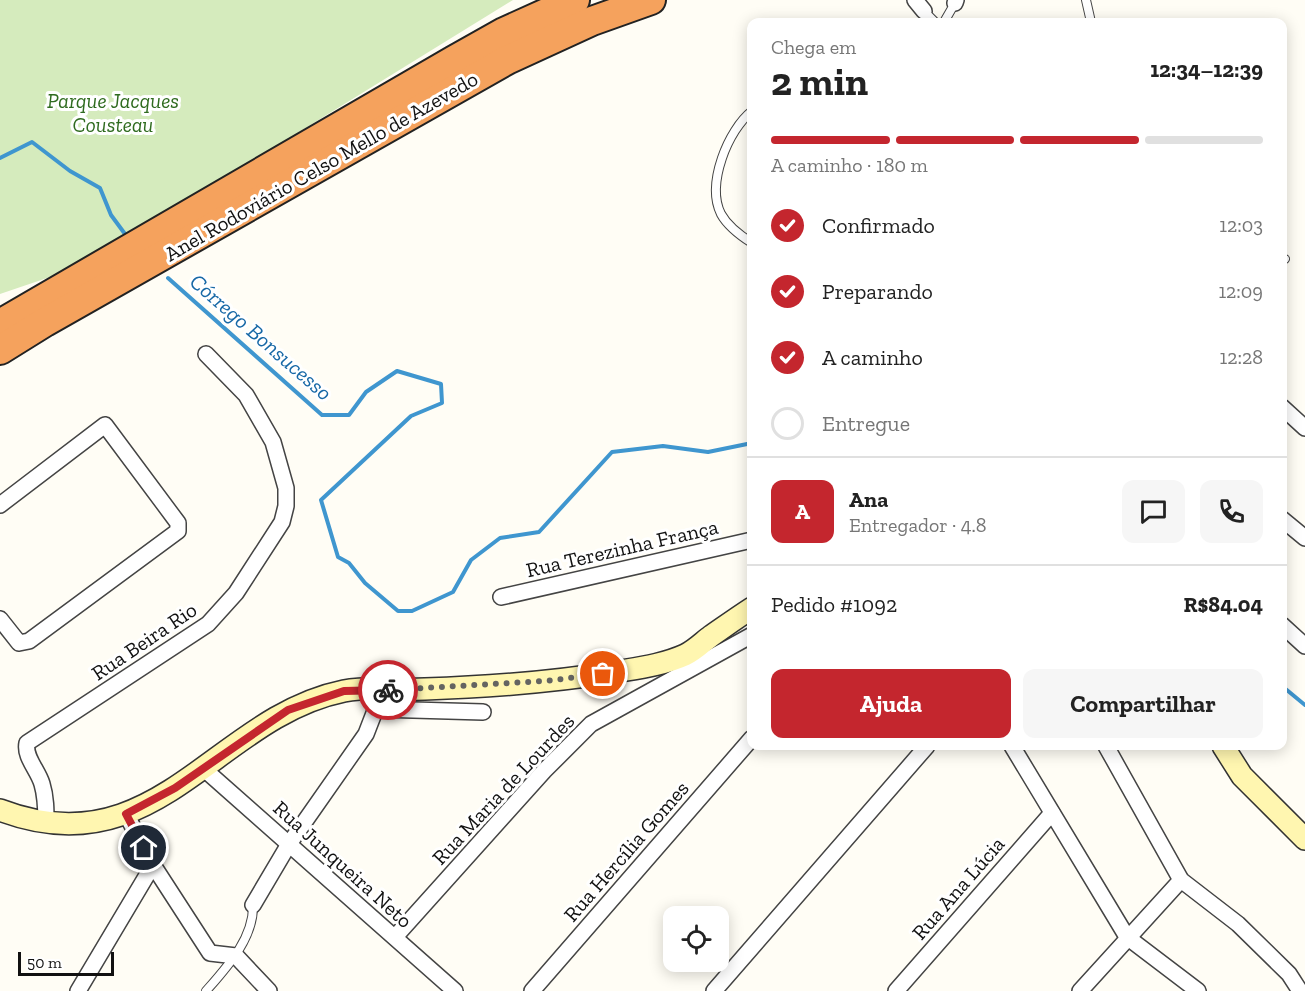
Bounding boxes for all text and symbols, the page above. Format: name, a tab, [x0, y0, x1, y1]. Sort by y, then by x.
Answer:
text: Chega em	[771, 35, 856, 59]
text: 12:34–12:39	[1150, 56, 1263, 83]
text: 2 min	[771, 58, 868, 105]
street label: Anel Rodoviário Celso Mello de Azevedo	[160, 66, 482, 266]
park label: Parque Jacques Cousteau	[47, 88, 179, 137]
text: A caminho · 180 m	[771, 153, 928, 177]
icon: check	[771, 209, 804, 242]
text: Confirmado	[822, 212, 935, 239]
text: 12:03	[1219, 213, 1263, 237]
water label: Córrego Bonsucesso	[184, 268, 338, 406]
icon: check	[771, 275, 804, 308]
text: Preparando	[822, 278, 933, 305]
text: 12:09	[1218, 279, 1263, 303]
icon: check	[771, 341, 804, 374]
text: A caminho	[822, 344, 923, 371]
text: 12:28	[1219, 345, 1263, 369]
text: Entregue	[822, 410, 910, 437]
button: chat	[1122, 480, 1185, 543]
button: phone	[1200, 480, 1263, 543]
text: Ana	[849, 486, 888, 513]
text: A	[795, 498, 810, 525]
text: Entregador · 4.8	[849, 513, 987, 537]
street label: Rua Terezinha França	[524, 514, 720, 582]
text: Pedido #1092	[771, 591, 897, 618]
text: R$84.04	[1184, 591, 1263, 618]
street label: Rua Beira Rio	[87, 597, 201, 685]
pin	[577, 648, 628, 699]
icon: bag	[586, 657, 619, 690]
courier	[358, 660, 418, 720]
button: Ajuda	[771, 669, 1011, 738]
button: Compartilhar	[1023, 669, 1263, 738]
icon: bike	[372, 674, 405, 707]
street label: Rua Maria de Lourdes	[427, 708, 579, 870]
street label: Rua Hercília Gomes	[558, 776, 694, 926]
street label: Rua Junqueira Neto	[268, 795, 418, 933]
pin	[118, 822, 169, 873]
icon: home	[127, 831, 160, 864]
street label: Rua Ana Lúcia	[906, 831, 1010, 945]
map controls	[663, 906, 729, 972]
button: locate	[663, 906, 729, 972]
scale bar	[18, 949, 114, 976]
text: 50 m	[27, 953, 62, 972]

